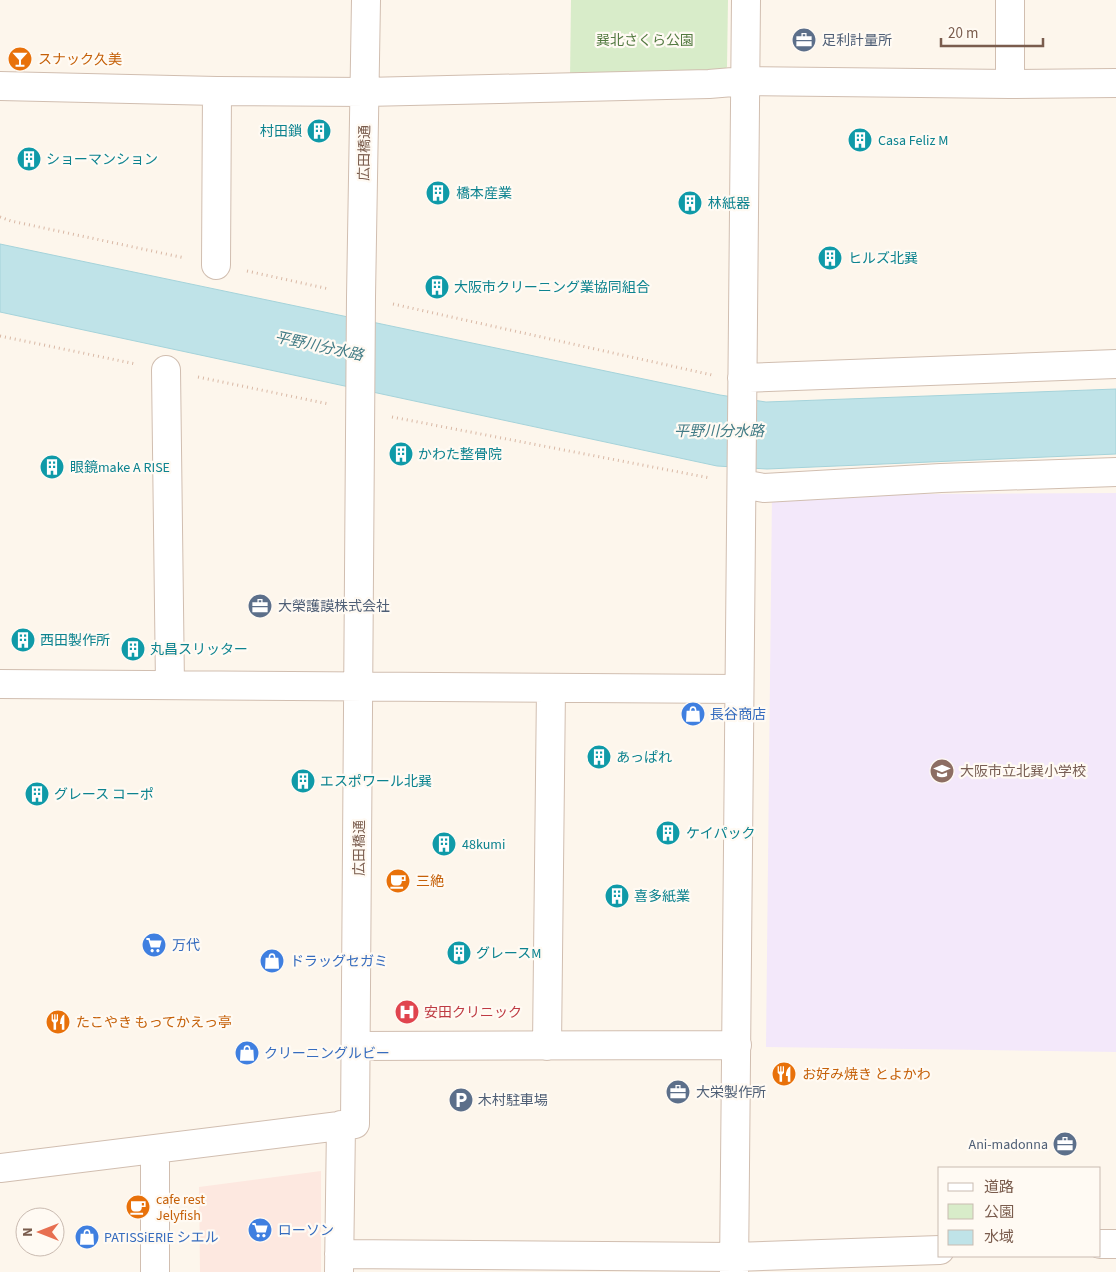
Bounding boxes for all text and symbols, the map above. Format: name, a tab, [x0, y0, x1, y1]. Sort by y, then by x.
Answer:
scale bar	[941, 15, 1044, 47]
text: 20 m	[948, 23, 978, 44]
office icon: 足利計量所	[791, 27, 817, 53]
park label: 巽北さくら公園	[596, 31, 694, 51]
place label: 足利計量所	[822, 31, 892, 51]
bar icon: スナック久美	[7, 46, 33, 72]
place label: スナック久美	[38, 50, 122, 70]
building icon: 村田鎖	[306, 118, 332, 144]
place label: 村田鎖	[260, 122, 302, 142]
street label: 広田橋通	[355, 125, 375, 181]
building icon: Casa Feliz M	[847, 127, 873, 153]
place label: Casa Feliz M	[878, 131, 948, 151]
building icon: ショーマンション	[16, 146, 42, 172]
place label: ショーマンション	[46, 150, 158, 170]
building icon: 橋本産業	[425, 180, 451, 206]
place label: 橋本産業	[456, 184, 512, 204]
building icon: 林紙器	[677, 190, 703, 216]
place label: 林紙器	[708, 194, 750, 214]
building icon: ヒルズ北巽	[817, 245, 843, 271]
place label: ヒルズ北巽	[848, 249, 918, 269]
building icon: 大阪市クリーニング業協同組合	[424, 274, 450, 300]
place label: 大阪市クリーニング業協同組合	[454, 278, 650, 298]
water label: 平野川分水路	[273, 327, 367, 367]
water label: 平野川分水路	[674, 421, 766, 442]
building icon: かわた整骨院	[388, 441, 414, 467]
place label: かわた整骨院	[418, 445, 502, 465]
building icon: 眼鏡make A RISE	[39, 454, 65, 480]
place label: 眼鏡make A RISE	[70, 458, 170, 478]
office icon: 大榮護謨株式会社	[247, 593, 273, 619]
place label: 大榮護謨株式会社	[278, 597, 390, 617]
building icon: 西田製作所	[10, 627, 36, 653]
place label: 西田製作所	[40, 631, 110, 651]
building icon: 丸昌スリッター	[120, 636, 146, 662]
place label: 丸昌スリッター	[150, 640, 248, 660]
shop icon: 長谷商店	[680, 701, 706, 727]
place label: 長谷商店	[710, 705, 766, 725]
building icon: あっぱれ	[586, 744, 612, 770]
place label: あっぱれ	[616, 748, 672, 768]
school or university icon: 大阪市立北巽小学校	[929, 758, 955, 784]
place label: 大阪市立北巽小学校	[960, 762, 1086, 782]
building icon: エスポワール北巽	[290, 768, 316, 794]
place label: エスポワール北巽	[320, 772, 432, 792]
building icon: グレース コーポ	[24, 781, 50, 807]
place label: グレース コーポ	[54, 785, 154, 805]
street label: 広田橋通	[350, 820, 370, 876]
building icon: ケイパック	[655, 820, 681, 846]
place label: ケイパック	[686, 824, 755, 844]
building icon: 48kumi	[431, 831, 457, 857]
place label: 48kumi	[462, 835, 505, 855]
cafe icon: 三絶	[385, 868, 411, 894]
place label: 三絶	[416, 872, 444, 892]
building icon: 喜多紙業	[604, 883, 630, 909]
place label: 喜多紙業	[634, 887, 690, 907]
supermarket icon: 万代	[141, 932, 167, 958]
place label: 万代	[172, 936, 200, 956]
building icon: グレースM	[446, 940, 472, 966]
place label: グレースM	[476, 944, 541, 964]
shop icon: ドラッグセガミ	[259, 948, 285, 974]
place label: ドラッグセガミ	[290, 952, 388, 972]
hospital icon: 安田クリニック	[394, 999, 420, 1025]
place label: 安田クリニック	[424, 1003, 522, 1023]
restaurant icon: たこやき もってかえっ亭	[45, 1009, 71, 1035]
place label: たこやき もってかえっ亭	[76, 1013, 232, 1033]
shop icon: クリーニングルビー	[234, 1040, 260, 1066]
place label: クリーニングルビー	[264, 1044, 390, 1064]
restaurant icon: お好み焼き とよかわ	[771, 1061, 797, 1087]
place label: お好み焼き とよかわ	[802, 1065, 931, 1085]
office icon: 大栄製作所	[665, 1079, 691, 1105]
place label: 大栄製作所	[696, 1083, 766, 1103]
parking icon: 木村駐車場	[448, 1087, 474, 1113]
place label: 木村駐車場	[478, 1091, 548, 1111]
office icon: Ani-madonna	[1052, 1131, 1078, 1157]
place label: Ani-madonna	[969, 1135, 1048, 1155]
legend	[938, 1167, 1101, 1257]
text: 道路	[984, 1177, 1014, 1198]
place label: cafe rest Jelyfish	[156, 1190, 205, 1226]
cafe icon: cafe rest Jelyfish	[125, 1194, 151, 1220]
text: 公園	[984, 1202, 1014, 1223]
north arrow	[15, 1207, 65, 1257]
supermarket icon: ローソン	[247, 1217, 273, 1243]
place label: ローソン	[278, 1221, 334, 1241]
shop icon: PATISSiERIE シエル	[74, 1224, 100, 1250]
text: N	[18, 1227, 38, 1237]
text: 水域	[984, 1227, 1014, 1248]
place label: PATISSiERIE シエル	[104, 1228, 219, 1248]

